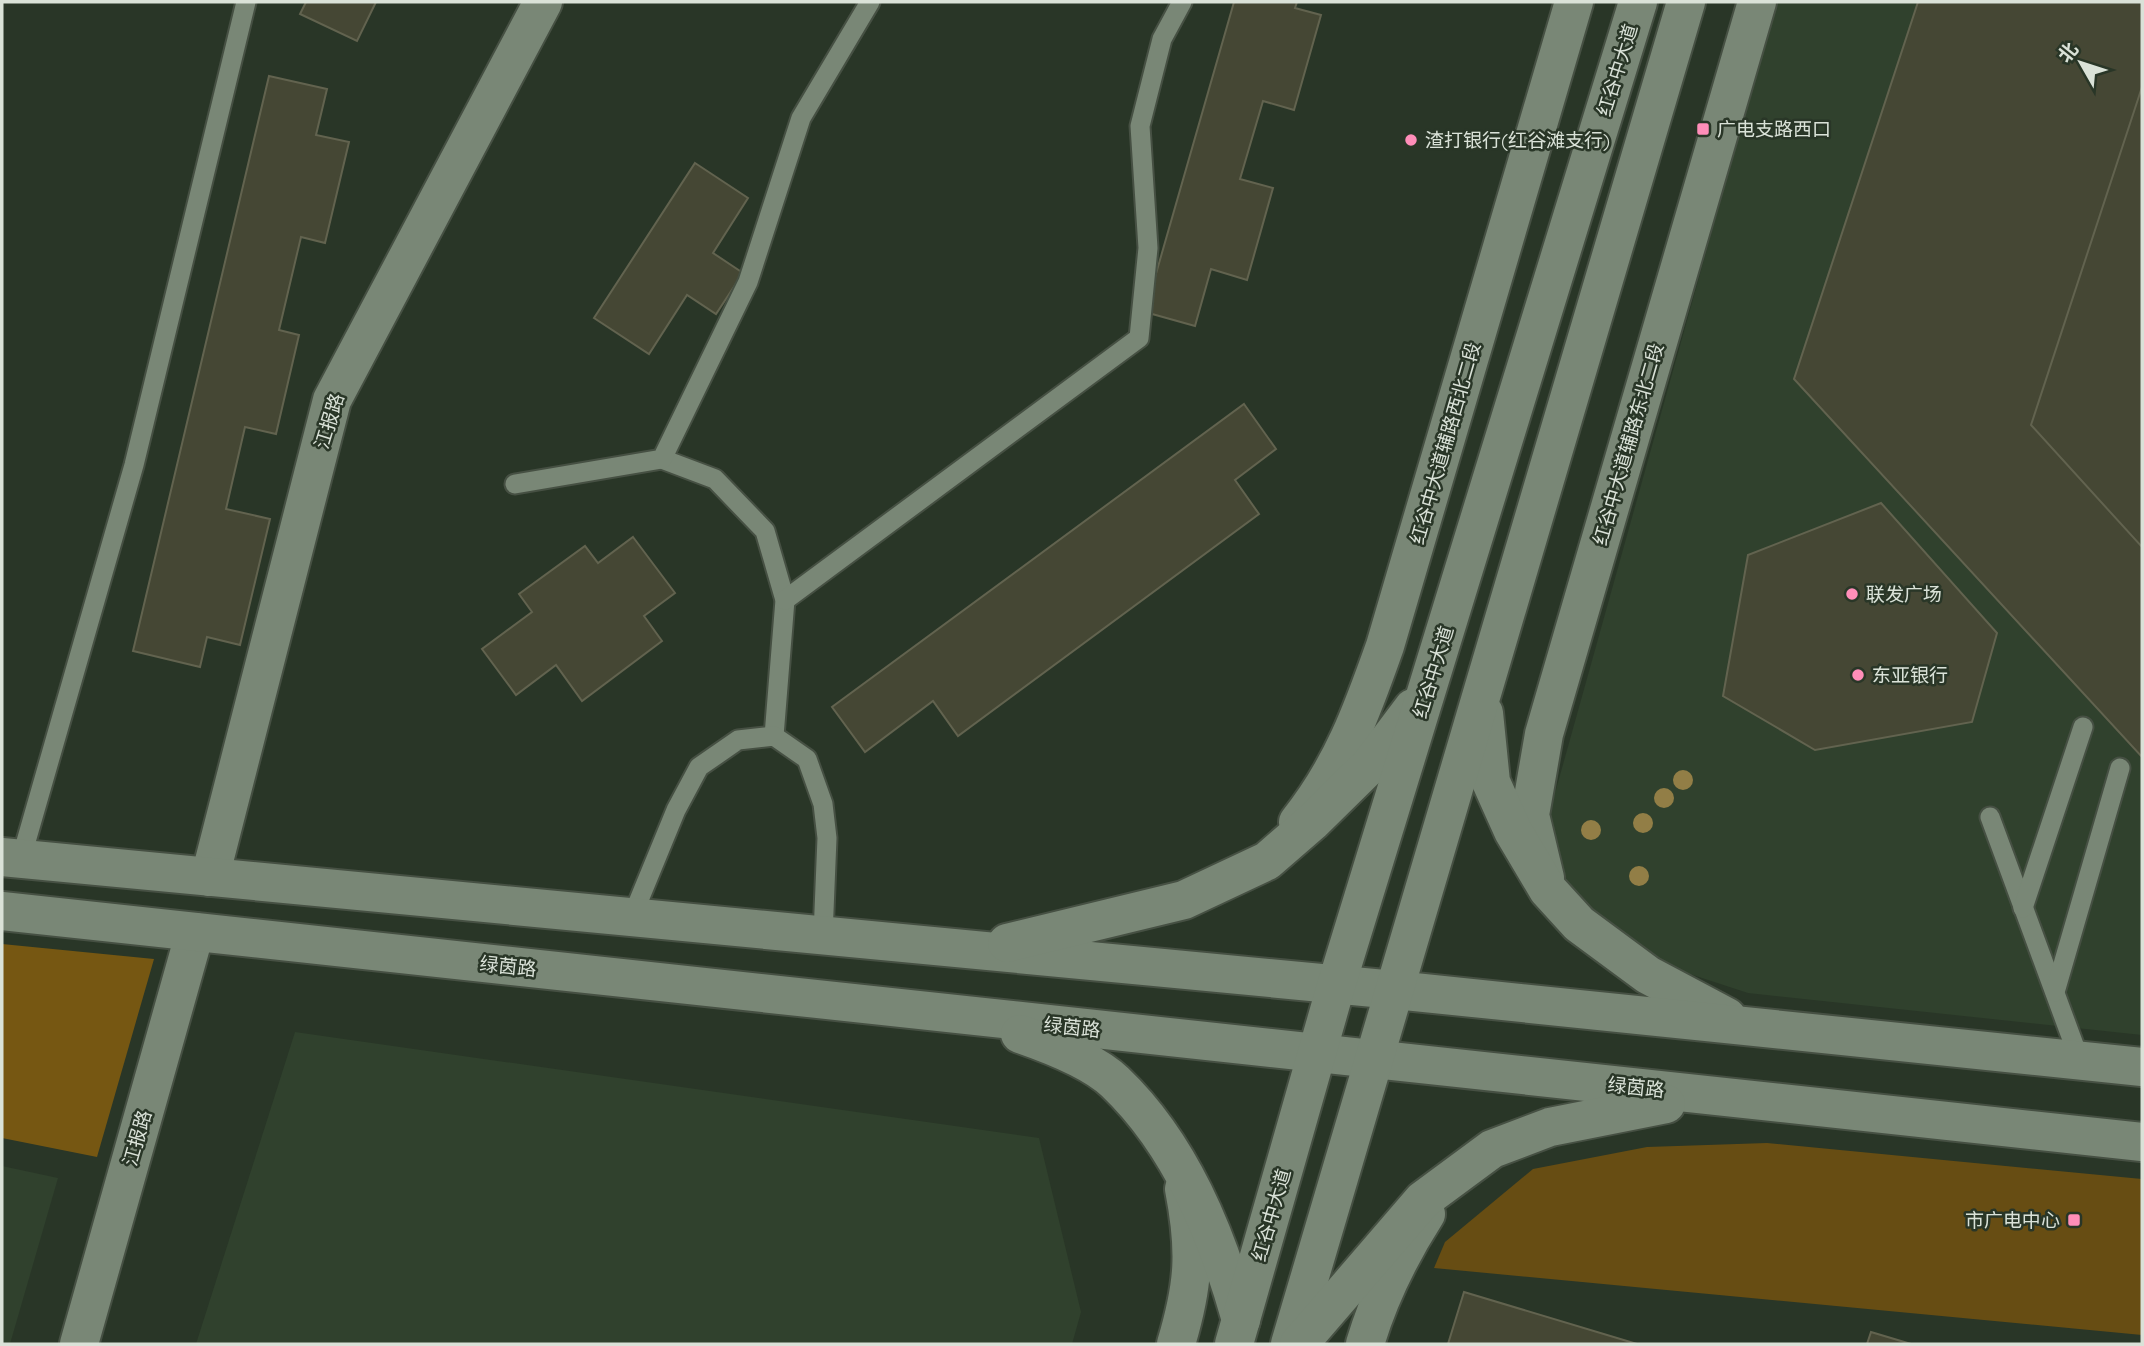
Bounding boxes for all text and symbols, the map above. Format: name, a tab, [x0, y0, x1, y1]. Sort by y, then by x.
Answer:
street label: 红谷中大道	[1592, 21, 1642, 119]
north arrow	[2046, 28, 2116, 98]
text: 北	[2052, 37, 2083, 67]
place label: 广电支路西口	[1717, 117, 1831, 141]
marker: 广电支路西口	[1695, 121, 1711, 137]
place label: 渣打银行(红谷滩支行)	[1425, 128, 1610, 152]
marker: 渣打银行(红谷滩支行)	[1403, 132, 1419, 148]
street label: 红谷中大道辅路西北二段	[1405, 339, 1485, 547]
street label: 红谷中大道辅路东北二段	[1588, 340, 1668, 548]
street label: 江报路	[309, 390, 349, 452]
place label: 联发广场	[1866, 582, 1942, 606]
marker: 联发广场	[1844, 586, 1860, 602]
street label: 红谷中大道	[1408, 623, 1458, 721]
place label: 东亚银行	[1872, 663, 1948, 687]
marker: 东亚银行	[1850, 667, 1866, 683]
street label: 绿茵路	[478, 951, 538, 981]
street label: 绿茵路	[1042, 1012, 1102, 1042]
street label: 绿茵路	[1606, 1072, 1666, 1102]
street label: 江报路	[118, 1107, 156, 1169]
street label: 红谷中大道	[1246, 1166, 1296, 1264]
place label: 市广电中心	[1965, 1208, 2060, 1232]
marker: 市广电中心	[2066, 1212, 2082, 1228]

